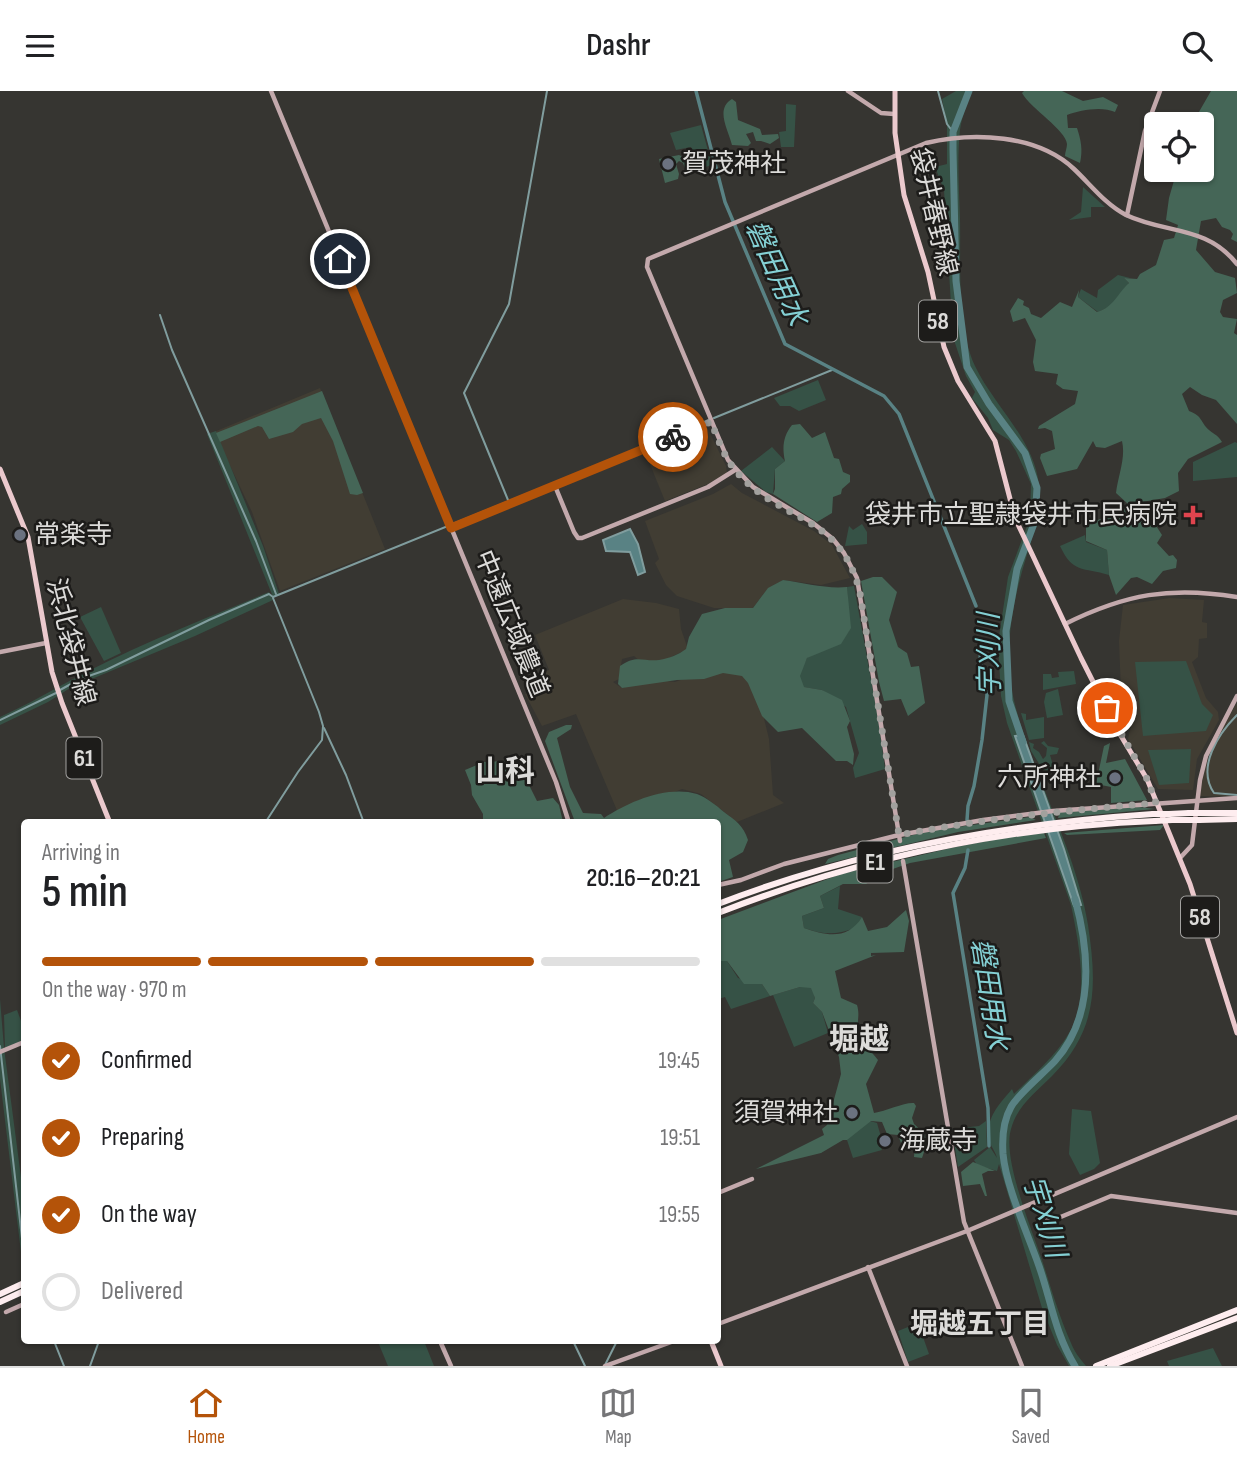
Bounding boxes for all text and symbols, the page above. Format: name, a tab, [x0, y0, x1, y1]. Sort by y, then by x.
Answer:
text: Dashr	[586, 26, 651, 65]
icon: menu	[21, 27, 59, 65]
icon: search	[1178, 27, 1216, 65]
map controls	[1144, 112, 1214, 182]
button: locate	[1144, 112, 1214, 182]
street label: 袋井春野線	[903, 145, 963, 279]
place label: 賀茂神社	[682, 149, 786, 180]
marker: 賀茂神社	[660, 156, 676, 172]
water label: 磐田用水	[738, 215, 815, 334]
pin	[310, 229, 370, 289]
icon: home	[321, 240, 359, 278]
road number: 58	[919, 301, 957, 341]
courier	[638, 402, 708, 472]
icon: bike	[654, 418, 692, 456]
place label: 袋井市立聖隷袋井市民病院	[865, 500, 1177, 531]
marker: 袋井市立聖隷袋井市民病院	[1183, 505, 1203, 525]
place label: 常楽寺	[34, 520, 112, 551]
marker: 常楽寺	[12, 527, 28, 543]
street label: 中遠広域農道	[467, 546, 555, 702]
street label: 浜北袋井線	[39, 575, 101, 709]
water label: 宇刈川	[973, 610, 1007, 697]
pin	[1077, 678, 1137, 738]
icon: bag	[1088, 689, 1126, 727]
road number: 61	[66, 737, 102, 779]
district label: 山科	[475, 754, 535, 790]
place label: 六所神社	[997, 763, 1101, 794]
marker: 六所神社	[1107, 770, 1123, 786]
text: Arriving in	[42, 839, 120, 867]
road number: E1	[858, 841, 892, 883]
text: 20:16–20:21	[586, 863, 700, 894]
text: 5 min	[42, 865, 128, 920]
road number: 58	[1181, 897, 1219, 937]
water label: 磐田用水	[964, 936, 1015, 1055]
text: On the way · 970 m	[42, 976, 187, 1004]
district label: 堀越	[829, 1022, 889, 1058]
icon: check	[42, 1042, 80, 1080]
text: Confirmed	[101, 1045, 192, 1076]
text: 19:45	[659, 1047, 700, 1075]
place label: 須賀神社	[734, 1098, 838, 1129]
marker: 須賀神社	[844, 1105, 860, 1121]
icon: check	[42, 1119, 80, 1157]
text: Preparing	[101, 1122, 184, 1153]
text: 19:51	[660, 1124, 700, 1152]
place label: 海蔵寺	[899, 1126, 977, 1157]
marker: 海蔵寺	[877, 1133, 893, 1149]
water label: 宇刈川	[1016, 1172, 1073, 1265]
icon: check	[42, 1196, 80, 1234]
text: On the way	[101, 1199, 197, 1230]
text: 19:55	[659, 1201, 700, 1229]
text: Delivered	[101, 1276, 183, 1307]
district label: 堀越五丁目	[910, 1308, 1050, 1341]
tab: Home	[187, 1384, 225, 1449]
tab: Map	[599, 1384, 637, 1449]
tab: Saved	[1012, 1384, 1050, 1449]

